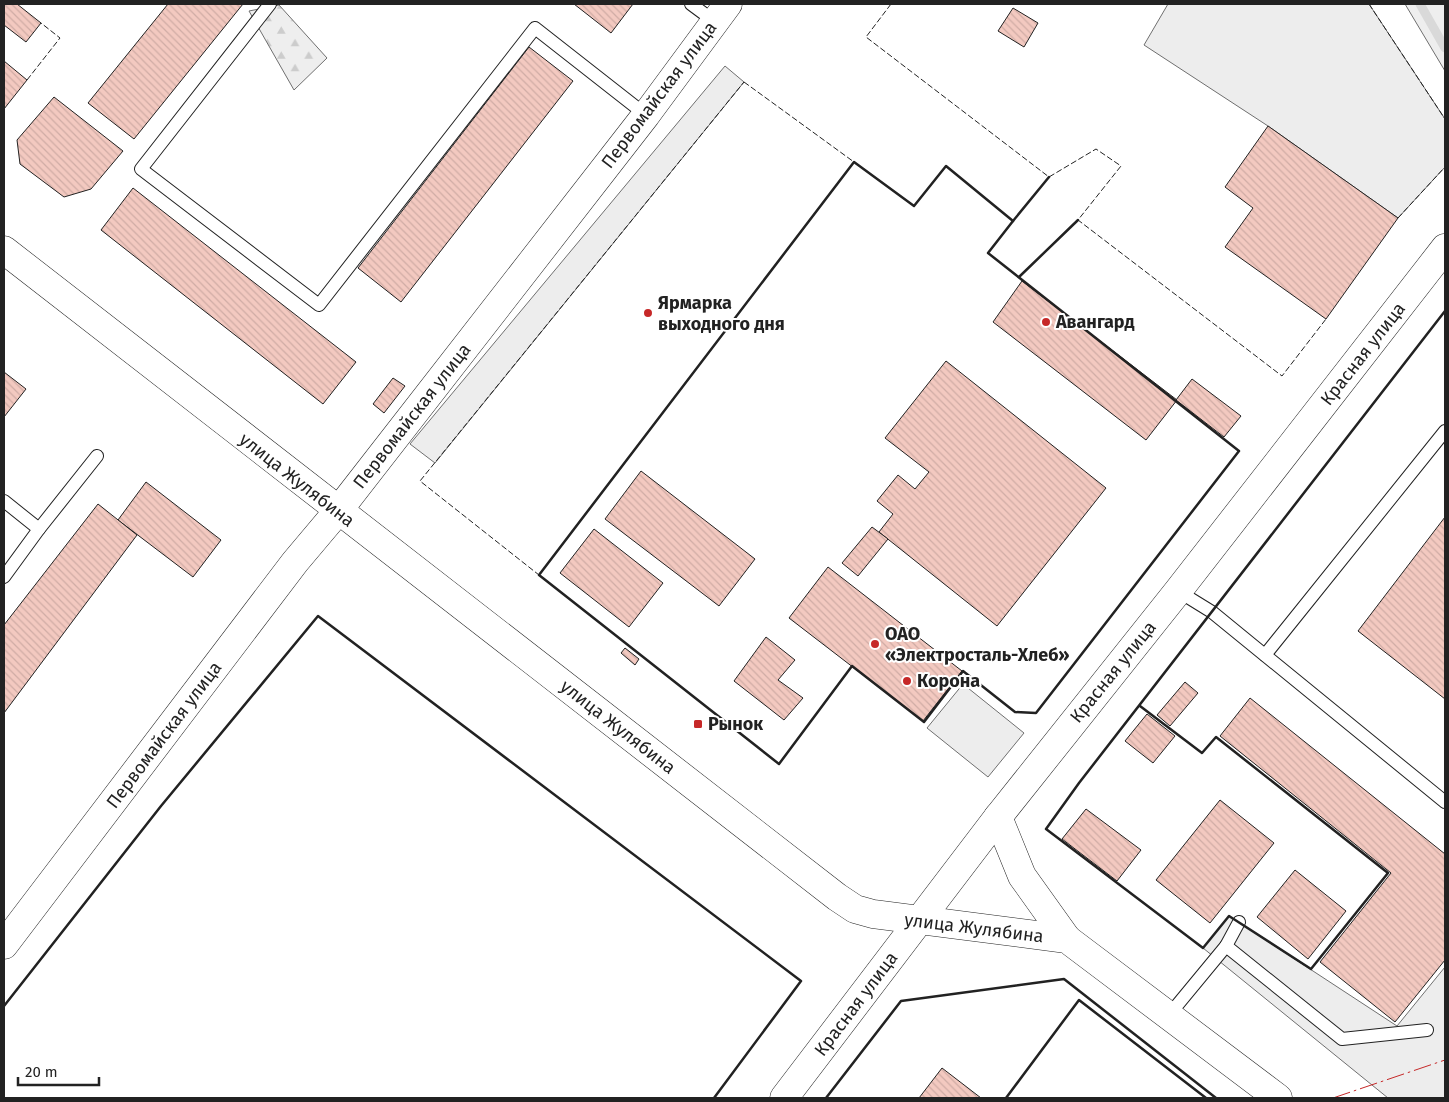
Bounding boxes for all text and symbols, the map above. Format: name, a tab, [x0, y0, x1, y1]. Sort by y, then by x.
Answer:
street label: Первомайская улица	[597, 17, 721, 173]
place label: Ярмарка выходного дня	[658, 292, 785, 335]
street label: Красная улица	[1316, 298, 1410, 410]
marker: Ярмарка выходного дня	[642, 307, 654, 319]
place label: Авангард	[1055, 311, 1134, 333]
marker: Авангард	[1040, 316, 1052, 328]
street label: Первомайская улица	[348, 339, 476, 493]
street label: улица Жулябина	[235, 428, 359, 532]
street label: Красная улица	[1065, 617, 1161, 727]
place label: ОАО «Электросталь-Хлеб»	[885, 623, 1070, 666]
marker: ОАО «Электросталь-Хлеб»	[869, 638, 881, 650]
street label: Первомайская улица	[102, 657, 226, 813]
place label: Корона	[917, 670, 980, 692]
street label: улица Жулябина	[556, 675, 680, 779]
marker: Корона	[901, 675, 913, 687]
place label: Рынок	[708, 713, 763, 735]
marker: Рынок	[692, 718, 704, 730]
street label: улица Жулябина	[903, 909, 1045, 947]
street label: Красная улица	[810, 948, 902, 1060]
scale bar	[18, 1054, 99, 1086]
text: 20 m	[25, 1063, 58, 1081]

